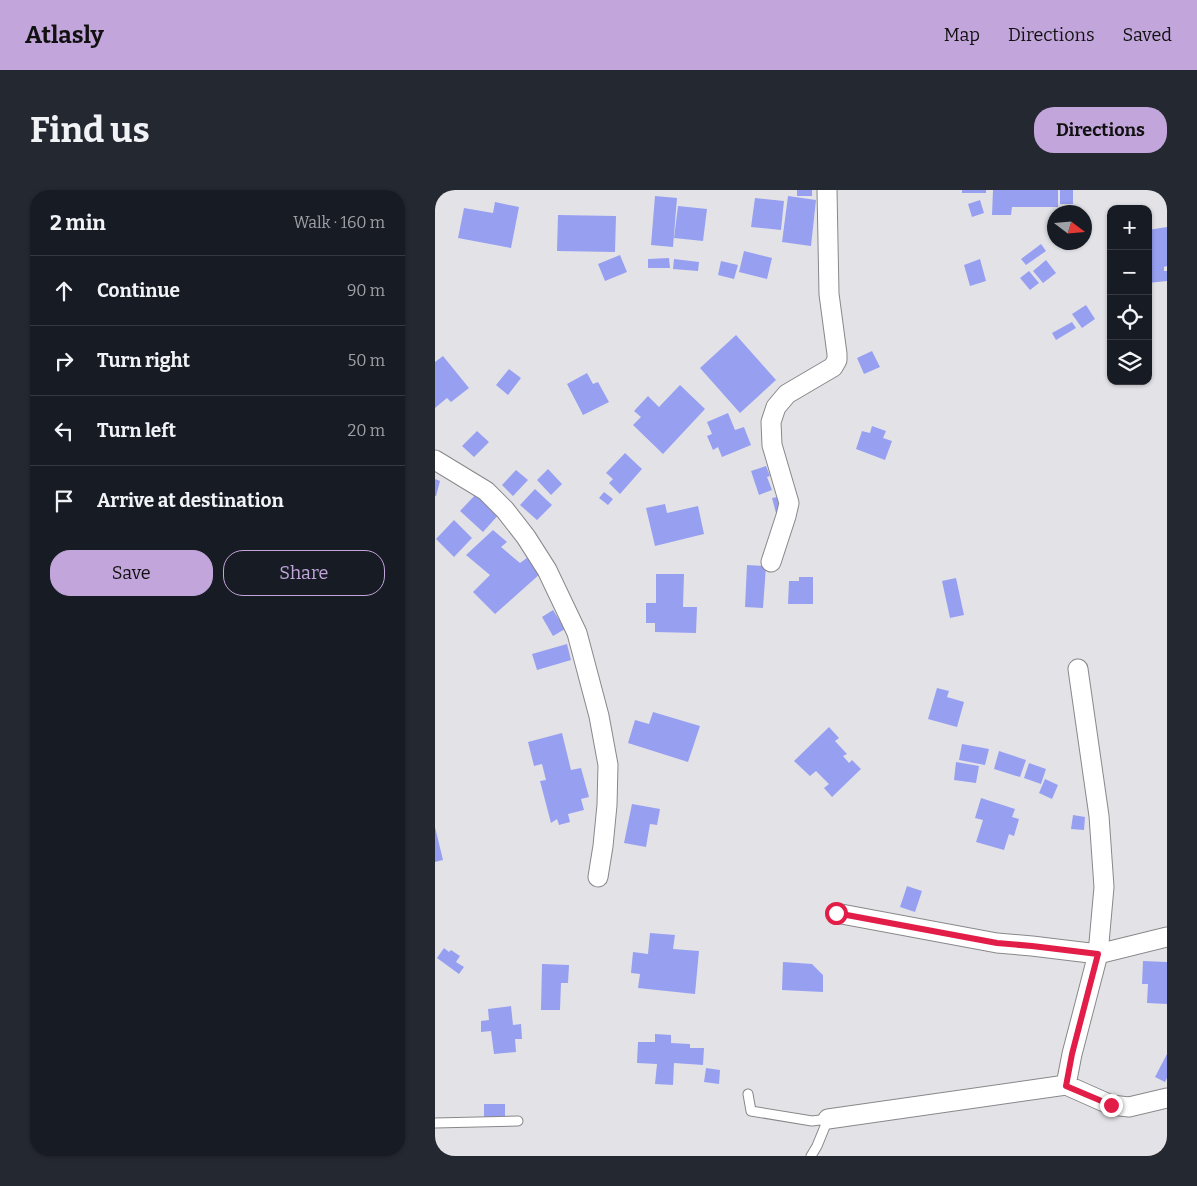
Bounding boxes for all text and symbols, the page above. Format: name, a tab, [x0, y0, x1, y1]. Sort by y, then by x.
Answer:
text: Atlasly	[25, 21, 104, 49]
text: Map	[944, 24, 980, 46]
text: Directions	[1008, 24, 1095, 46]
text: Saved	[1123, 24, 1172, 46]
button: Directions	[1034, 107, 1167, 153]
text: Find us	[30, 109, 150, 151]
north arrow	[1047, 205, 1092, 250]
map controls	[1107, 205, 1152, 385]
button: +	[1107, 205, 1152, 250]
text: 2 min	[50, 210, 106, 236]
text: Walk · 160 m	[293, 213, 385, 232]
button: −	[1107, 250, 1152, 295]
icon: ahead	[50, 277, 78, 305]
text: Continue	[97, 279, 180, 302]
text: 90 m	[347, 281, 385, 300]
button: locate	[1107, 295, 1152, 340]
button: layers	[1107, 340, 1152, 385]
icon: right	[50, 347, 78, 375]
text: Turn right	[97, 349, 190, 372]
text: 50 m	[348, 351, 385, 370]
icon: left	[50, 417, 78, 445]
text: Turn left	[97, 419, 176, 442]
text: 20 m	[348, 421, 385, 440]
icon: arrive	[50, 487, 78, 515]
text: Arrive at destination	[97, 489, 284, 512]
button: Save	[50, 550, 213, 596]
button: Share	[223, 550, 385, 596]
route start	[825, 902, 848, 925]
route end	[1100, 1094, 1123, 1117]

